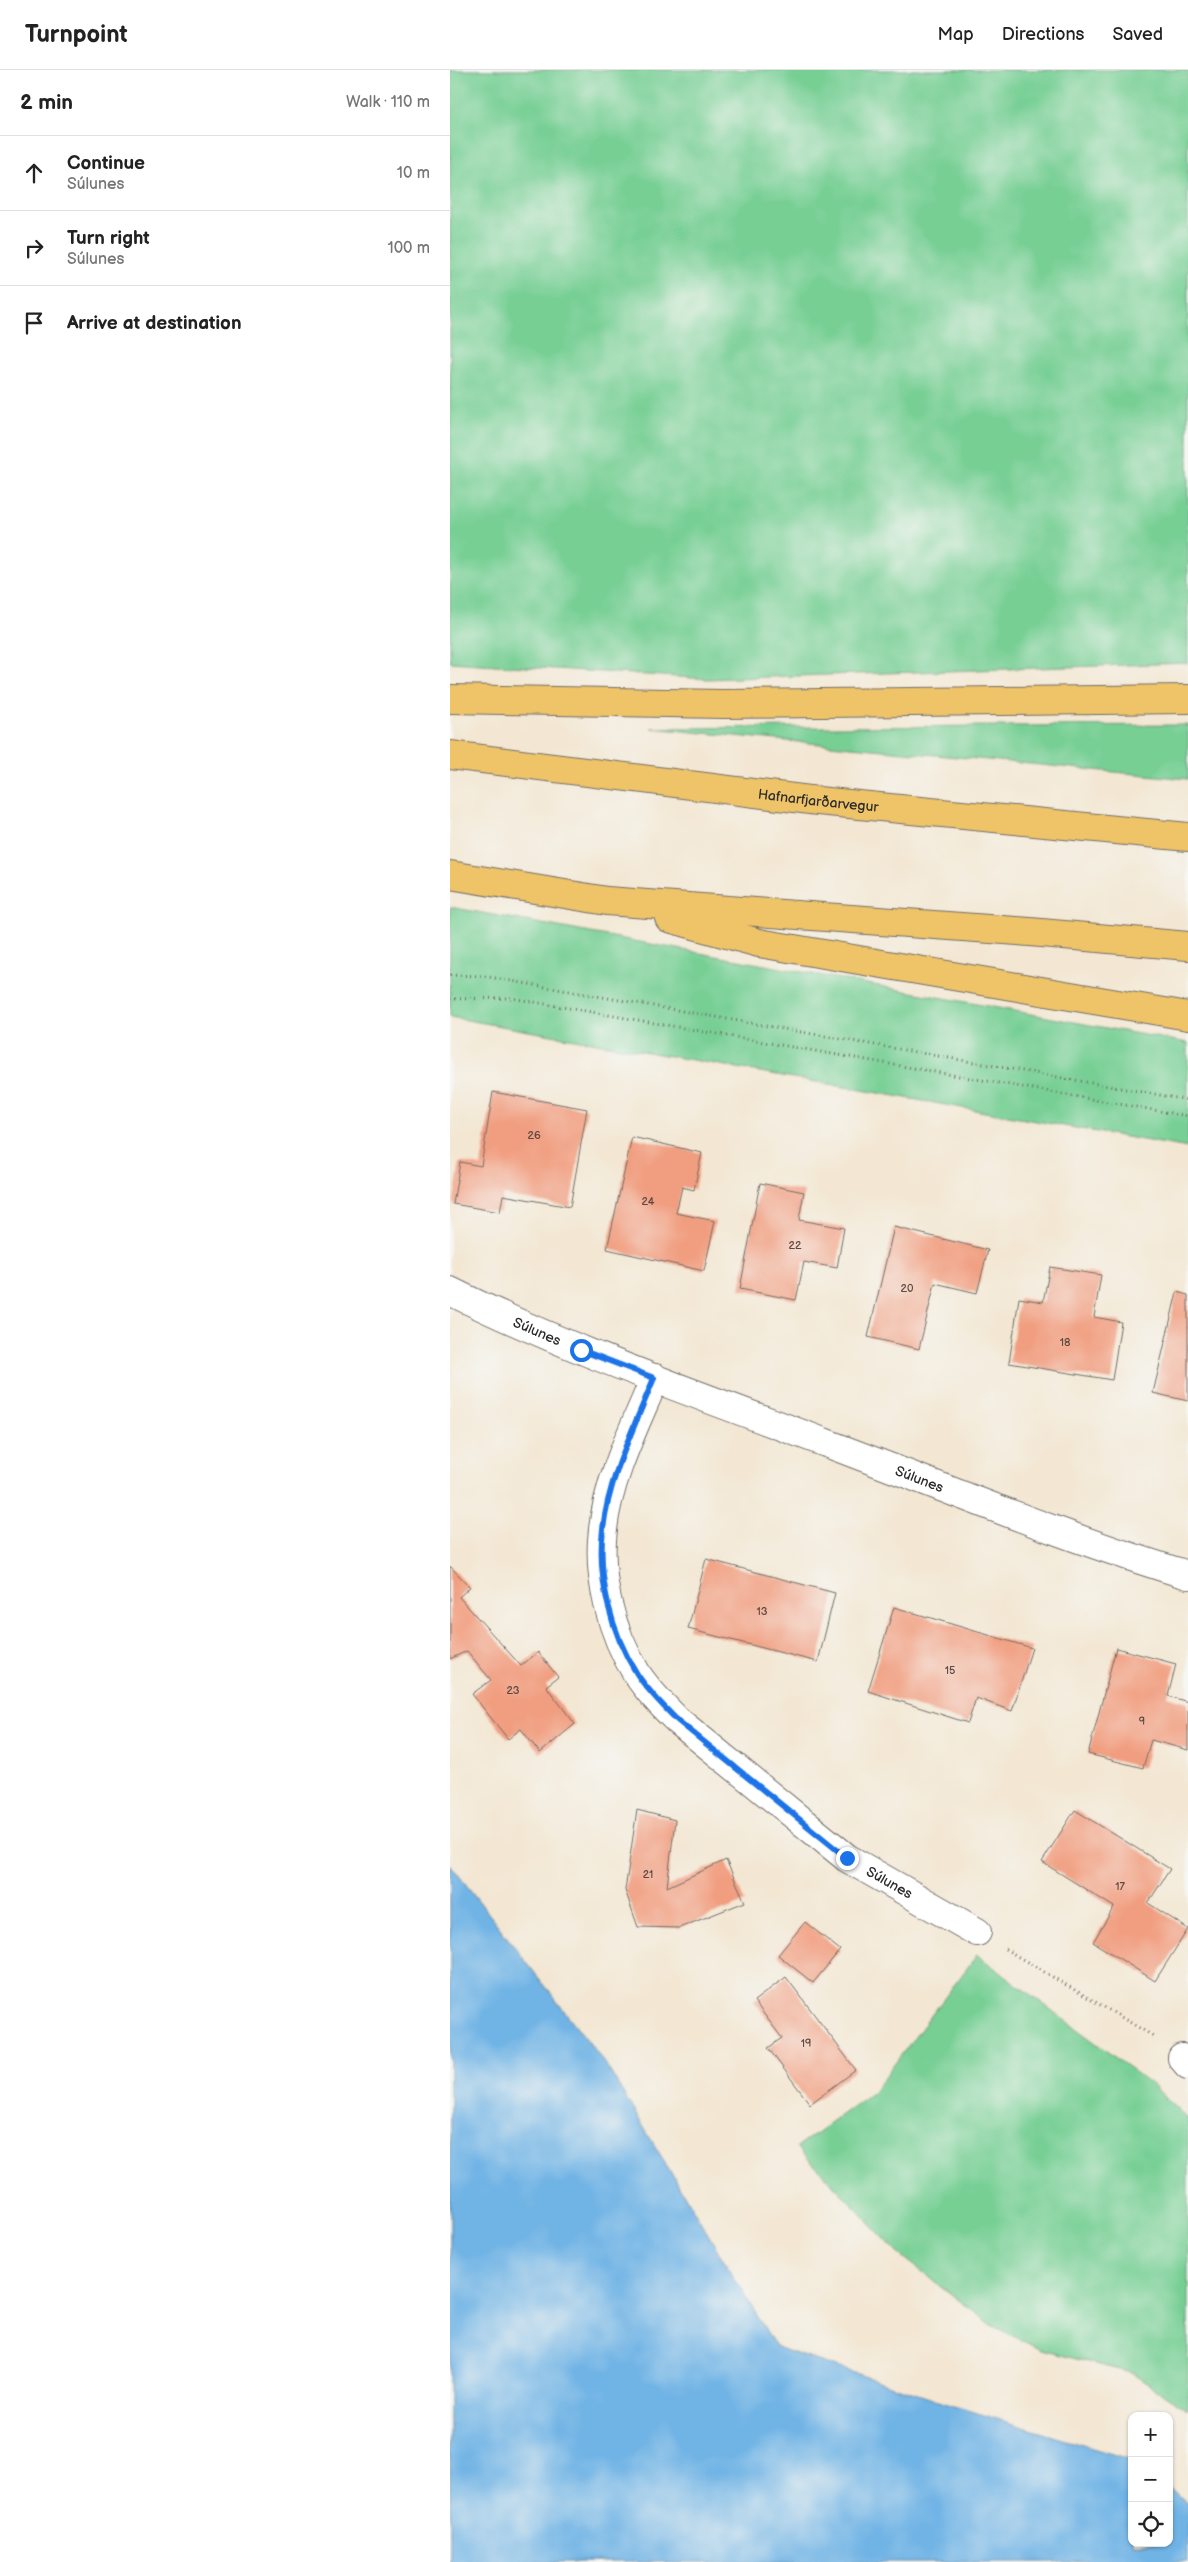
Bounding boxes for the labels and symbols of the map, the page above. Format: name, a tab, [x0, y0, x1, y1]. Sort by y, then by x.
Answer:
street label: Hafnarfjarðarvegur	[757, 786, 880, 816]
house number: 26	[527, 1129, 541, 1142]
house number: 24	[641, 1195, 655, 1208]
house number: 22	[789, 1239, 802, 1252]
house number: 20	[901, 1282, 914, 1295]
street label: Súlunes	[510, 1314, 563, 1349]
house number: 18	[1060, 1336, 1070, 1349]
route start	[570, 1339, 593, 1362]
street label: Súlunes	[893, 1462, 946, 1496]
house number: 13	[756, 1605, 768, 1618]
house number: 15	[945, 1664, 955, 1677]
house number: 23	[506, 1684, 520, 1697]
house number: 9	[1139, 1715, 1145, 1728]
route end	[836, 1847, 859, 1870]
street label: Súlunes	[863, 1863, 915, 1903]
house number: 21	[643, 1868, 653, 1881]
house number: 17	[1115, 1880, 1125, 1893]
house number: 19	[801, 2037, 811, 2050]

